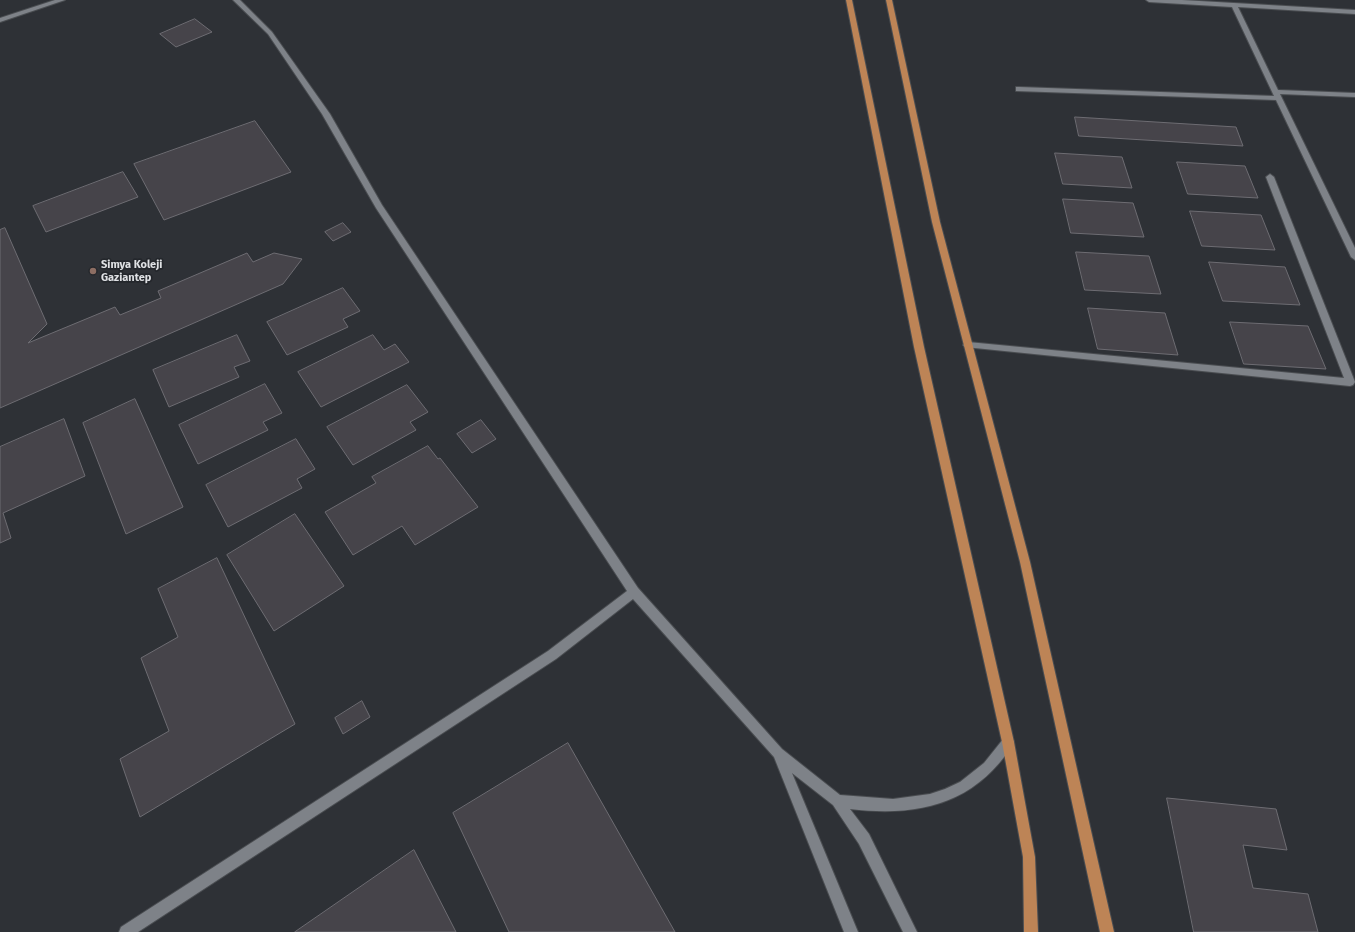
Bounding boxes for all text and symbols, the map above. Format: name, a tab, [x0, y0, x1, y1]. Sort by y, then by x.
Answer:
place label: Simya Koleji Gaziantep	[101, 258, 162, 284]
marker: Simya Koleji Gaziantep	[88, 266, 98, 276]

